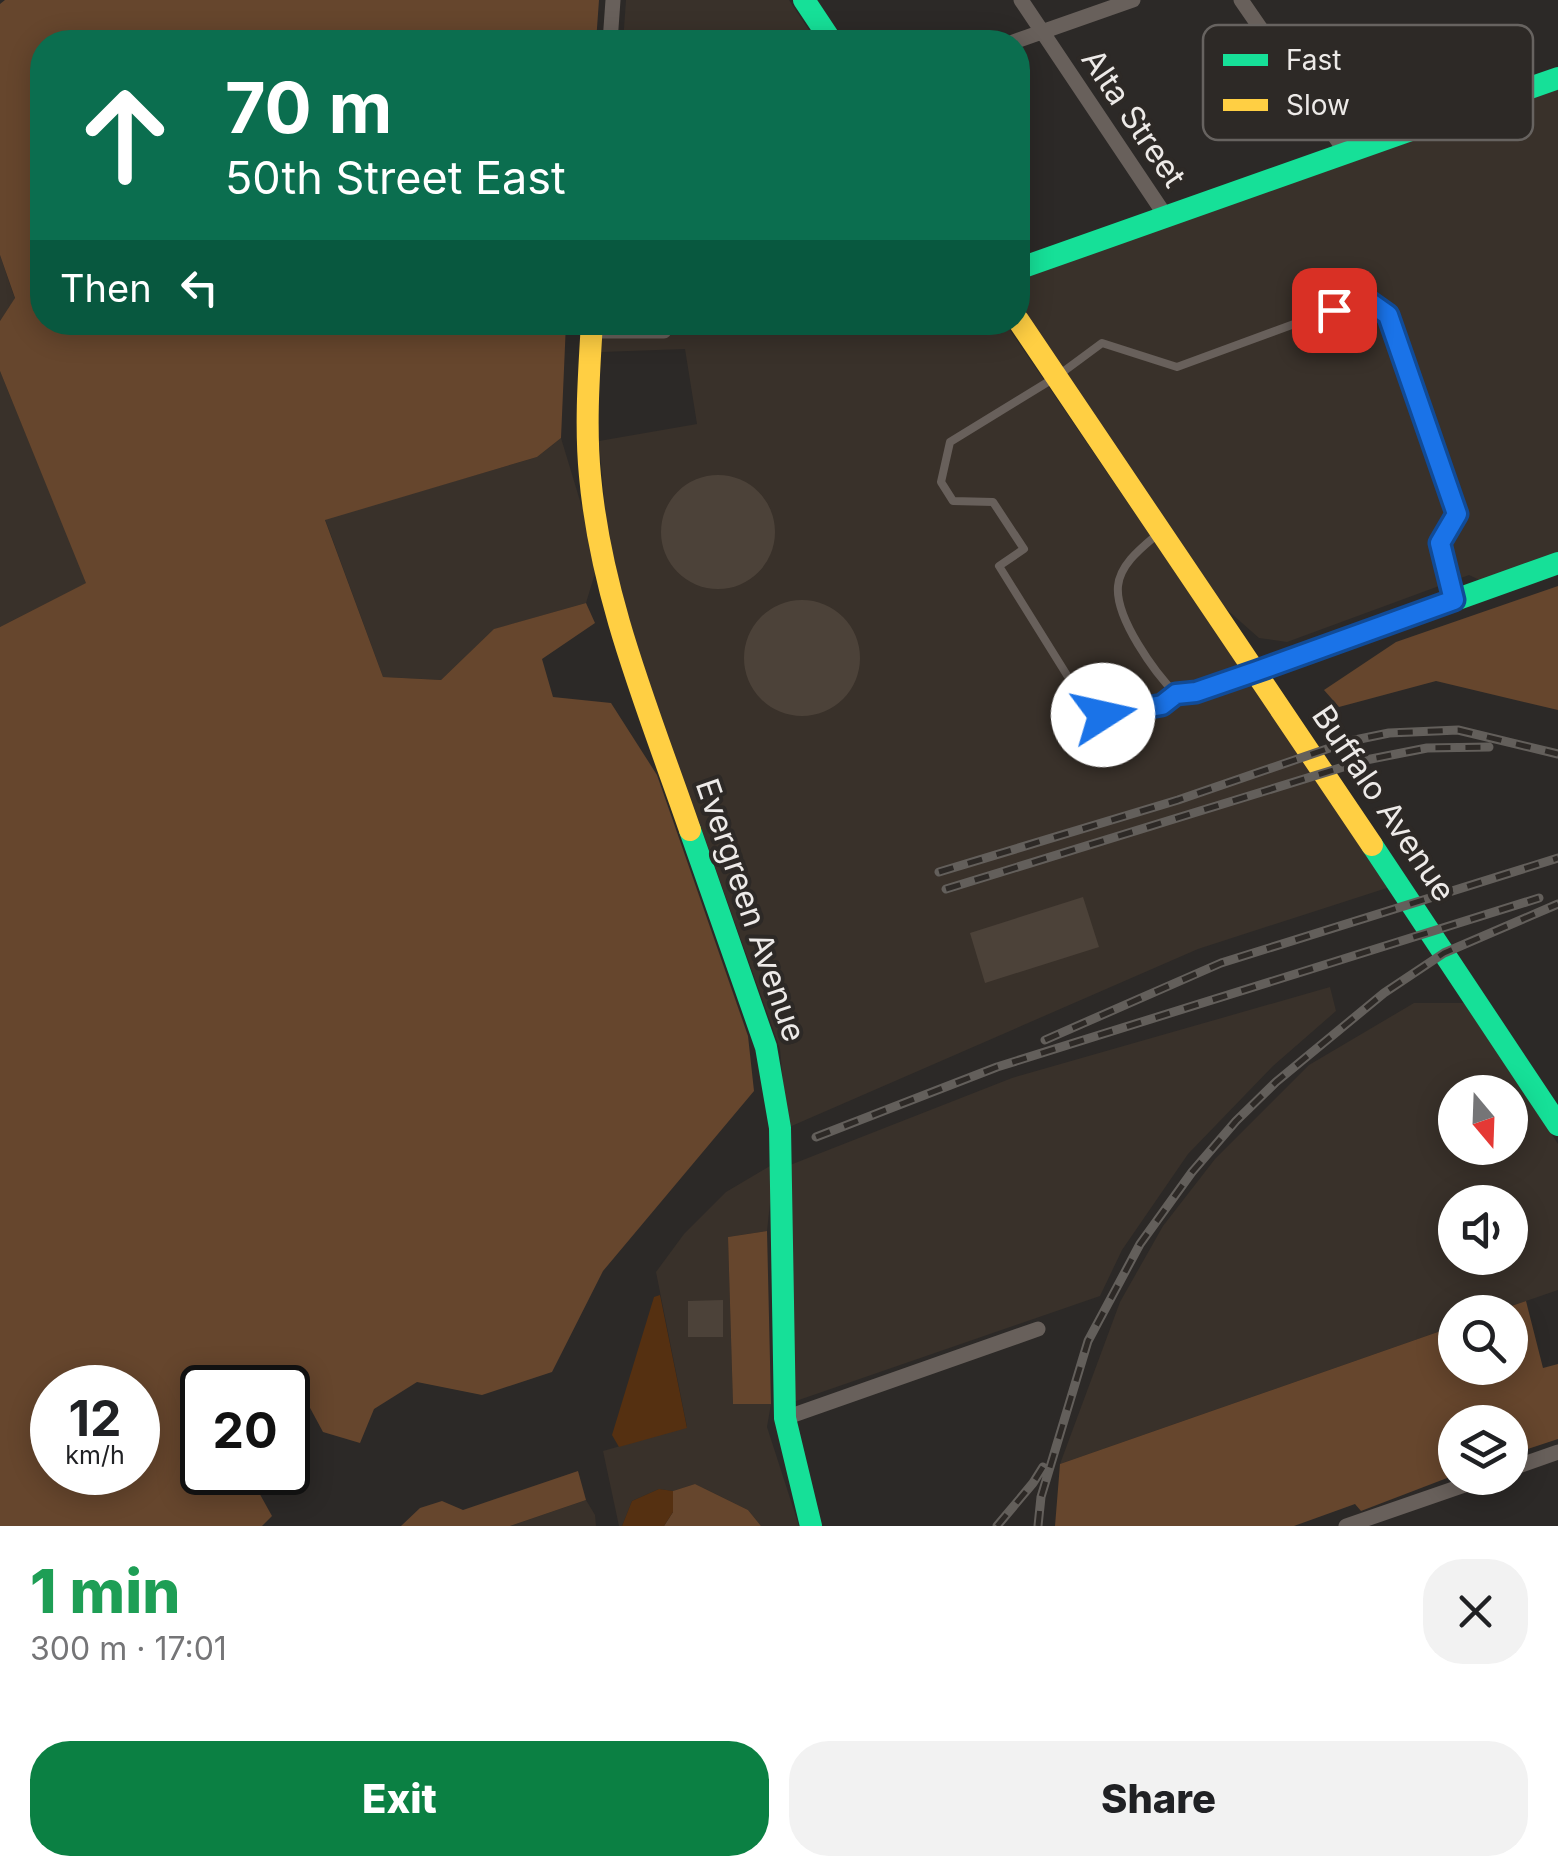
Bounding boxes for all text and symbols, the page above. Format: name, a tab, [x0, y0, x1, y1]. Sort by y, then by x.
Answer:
legend	[1203, 25, 1533, 140]
street label: Alta Street	[1074, 42, 1194, 194]
text: Fast	[1286, 43, 1342, 77]
text: 70 m	[225, 65, 392, 150]
icon: ahead	[60, 70, 190, 200]
text: Slow	[1286, 88, 1350, 122]
text: 50th Street East	[225, 150, 566, 205]
icon: left	[172, 260, 227, 315]
text: Then	[60, 265, 152, 311]
pin	[1292, 268, 1377, 353]
icon: arrive	[1307, 283, 1362, 338]
position arrow	[1051, 663, 1155, 767]
street label: Buffalo Avenue	[1304, 698, 1464, 908]
street label: Evergreen Avenue	[688, 773, 814, 1047]
north arrow	[1438, 1075, 1528, 1165]
map controls	[1438, 1075, 1528, 1495]
button: sound	[1438, 1185, 1528, 1275]
button: search	[1438, 1295, 1528, 1385]
speed limit sign: 20	[180, 1365, 310, 1495]
text: 12	[68, 1388, 122, 1448]
button: layers	[1438, 1405, 1528, 1495]
text: km/h	[65, 1440, 125, 1470]
text: 1 min	[30, 1555, 180, 1627]
button: close	[1423, 1559, 1528, 1664]
text: 300 m · 17:01	[30, 1629, 227, 1668]
button: Exit	[30, 1741, 769, 1856]
button: Share	[789, 1741, 1528, 1856]

